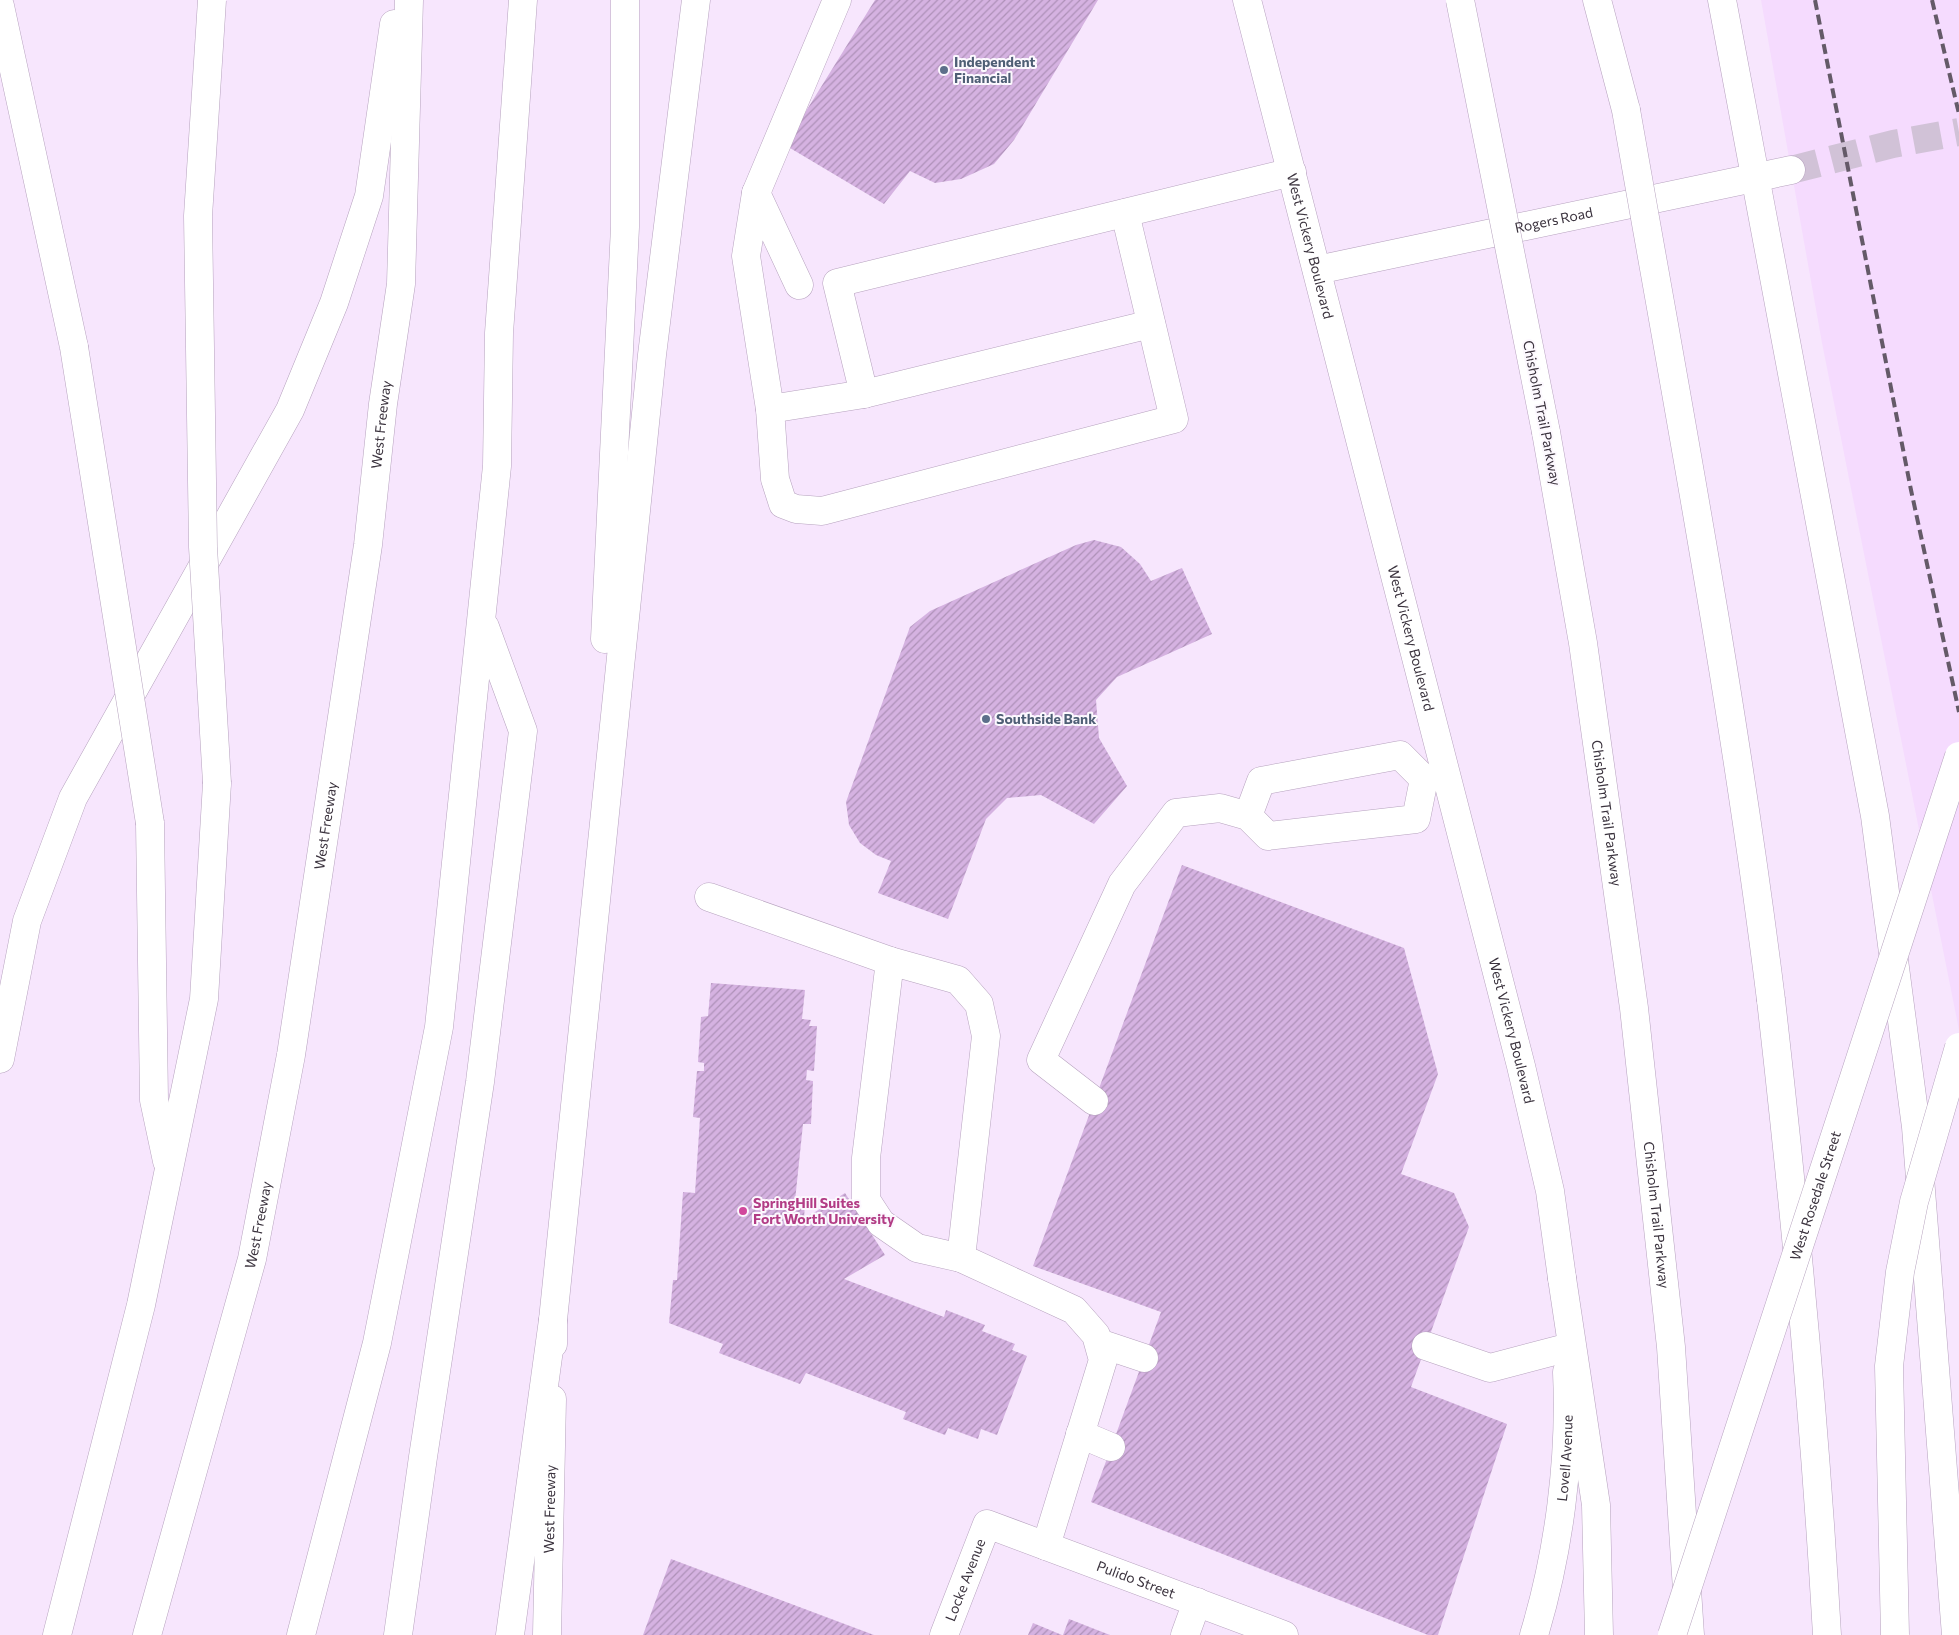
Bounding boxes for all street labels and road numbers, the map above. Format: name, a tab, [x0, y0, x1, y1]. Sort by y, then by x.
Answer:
street label: West Vickery Boulevard	[1284, 171, 1338, 320]
street label: Rogers Road	[1513, 203, 1594, 236]
street label: Chisholm Trail Parkway	[1520, 339, 1565, 487]
street label: West Freeway	[367, 379, 394, 470]
street label: West Vickery Boulevard	[1385, 564, 1438, 713]
street label: Chisholm Trail Parkway	[1589, 739, 1626, 887]
street label: West Freeway	[310, 780, 340, 871]
street label: West Vickery Boulevard	[1485, 956, 1538, 1105]
street label: West Rosedale Street	[1786, 1129, 1844, 1263]
street label: Chisholm Trail Parkway	[1641, 1141, 1674, 1289]
street label: West Freeway	[241, 1180, 275, 1271]
street label: Lovell Avenue	[1553, 1415, 1576, 1502]
street label: West Freeway	[540, 1464, 559, 1554]
street label: Locke Avenue	[941, 1536, 989, 1624]
street label: Pulido Street	[1094, 1557, 1178, 1602]

